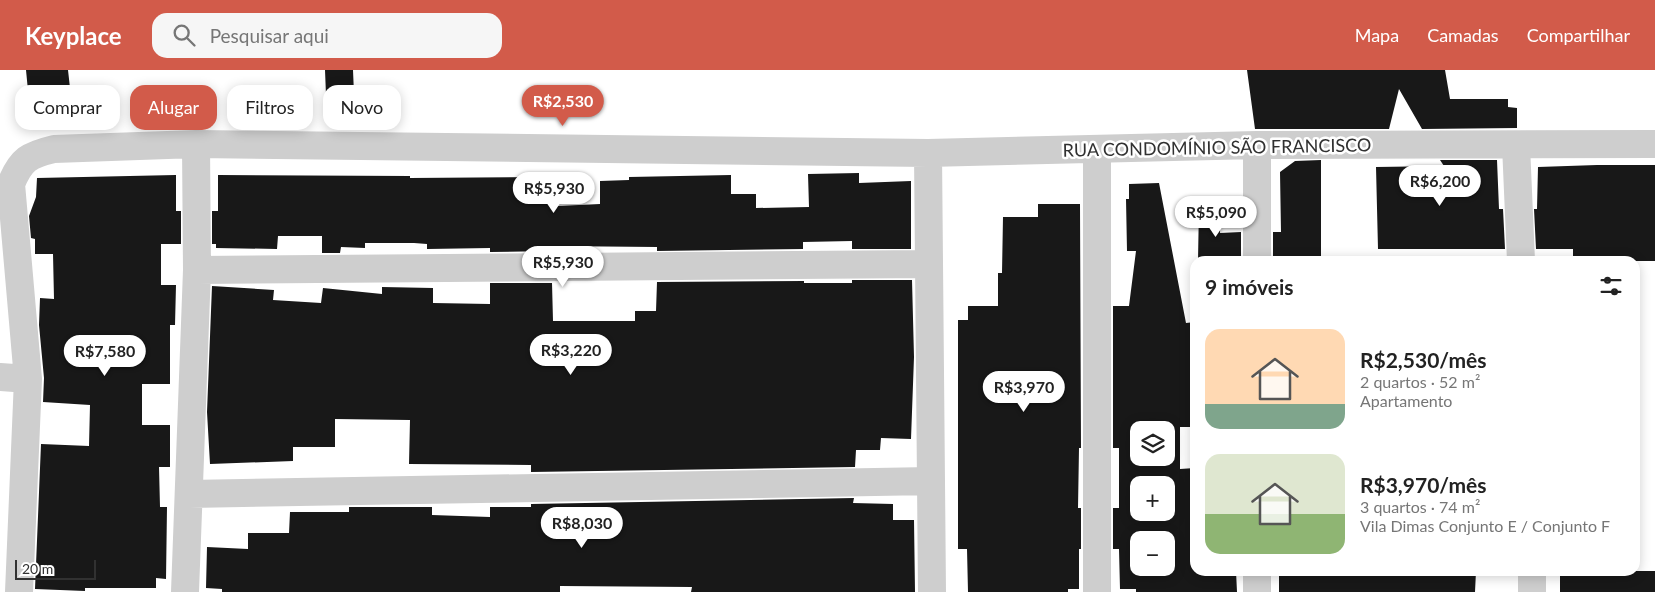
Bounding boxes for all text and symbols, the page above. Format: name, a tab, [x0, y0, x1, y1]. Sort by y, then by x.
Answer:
search box	[152, 13, 502, 58]
text: Keyplace	[25, 21, 122, 50]
icon: search	[170, 21, 198, 49]
text: Pesquisar aqui	[210, 24, 329, 47]
text: Mapa	[1355, 24, 1399, 46]
text: Camadas	[1427, 24, 1499, 46]
text: Compartilhar	[1527, 24, 1630, 46]
chip: Comprar	[15, 85, 120, 130]
chip: Alugar	[130, 85, 217, 130]
chip: Filtros	[227, 85, 313, 130]
chip: Novo	[323, 85, 401, 130]
pin: R$2,530	[517, 85, 609, 127]
text: R$2,530	[533, 91, 593, 110]
street label: RUA CONDOMÍNIO SÃO FRANCISCO	[1062, 133, 1372, 161]
pin: R$6,200	[1394, 164, 1486, 207]
text: R$6,200	[1410, 171, 1470, 190]
pin: R$5,930	[508, 172, 600, 214]
text: R$5,930	[524, 178, 584, 197]
pin: R$5,090	[1170, 196, 1262, 238]
text: R$5,090	[1186, 202, 1246, 221]
pin: R$5,930	[517, 246, 609, 288]
text: R$5,930	[533, 252, 593, 271]
icon: filters	[1597, 272, 1625, 300]
text: 9 imóveis	[1205, 274, 1293, 299]
pin: R$7,580	[59, 334, 151, 377]
pin: R$3,220	[525, 334, 617, 376]
text: R$3,220	[541, 340, 601, 359]
text: R$7,580	[75, 341, 135, 360]
text: R$2,530/mês	[1360, 347, 1487, 372]
icon: home	[1245, 349, 1305, 409]
pin: R$3,970	[978, 370, 1070, 413]
text: 2 quartos · 52 m²	[1360, 372, 1480, 391]
text: R$3,970	[994, 377, 1054, 396]
text: Apartamento	[1360, 391, 1452, 410]
map controls	[1130, 421, 1175, 576]
button: layers	[1130, 421, 1175, 466]
text: R$3,970/mês	[1360, 472, 1487, 497]
icon: home	[1245, 474, 1305, 534]
button: +	[1130, 476, 1175, 521]
text: 3 quartos · 74 m²	[1360, 497, 1480, 516]
pin: R$8,030	[536, 506, 628, 549]
text: R$8,030	[552, 513, 612, 532]
text: Vila Dimas Conjunto E / Conjunto F	[1360, 516, 1610, 535]
button: −	[1130, 531, 1175, 576]
scale bar	[15, 557, 96, 580]
text: 20 m	[22, 560, 53, 577]

